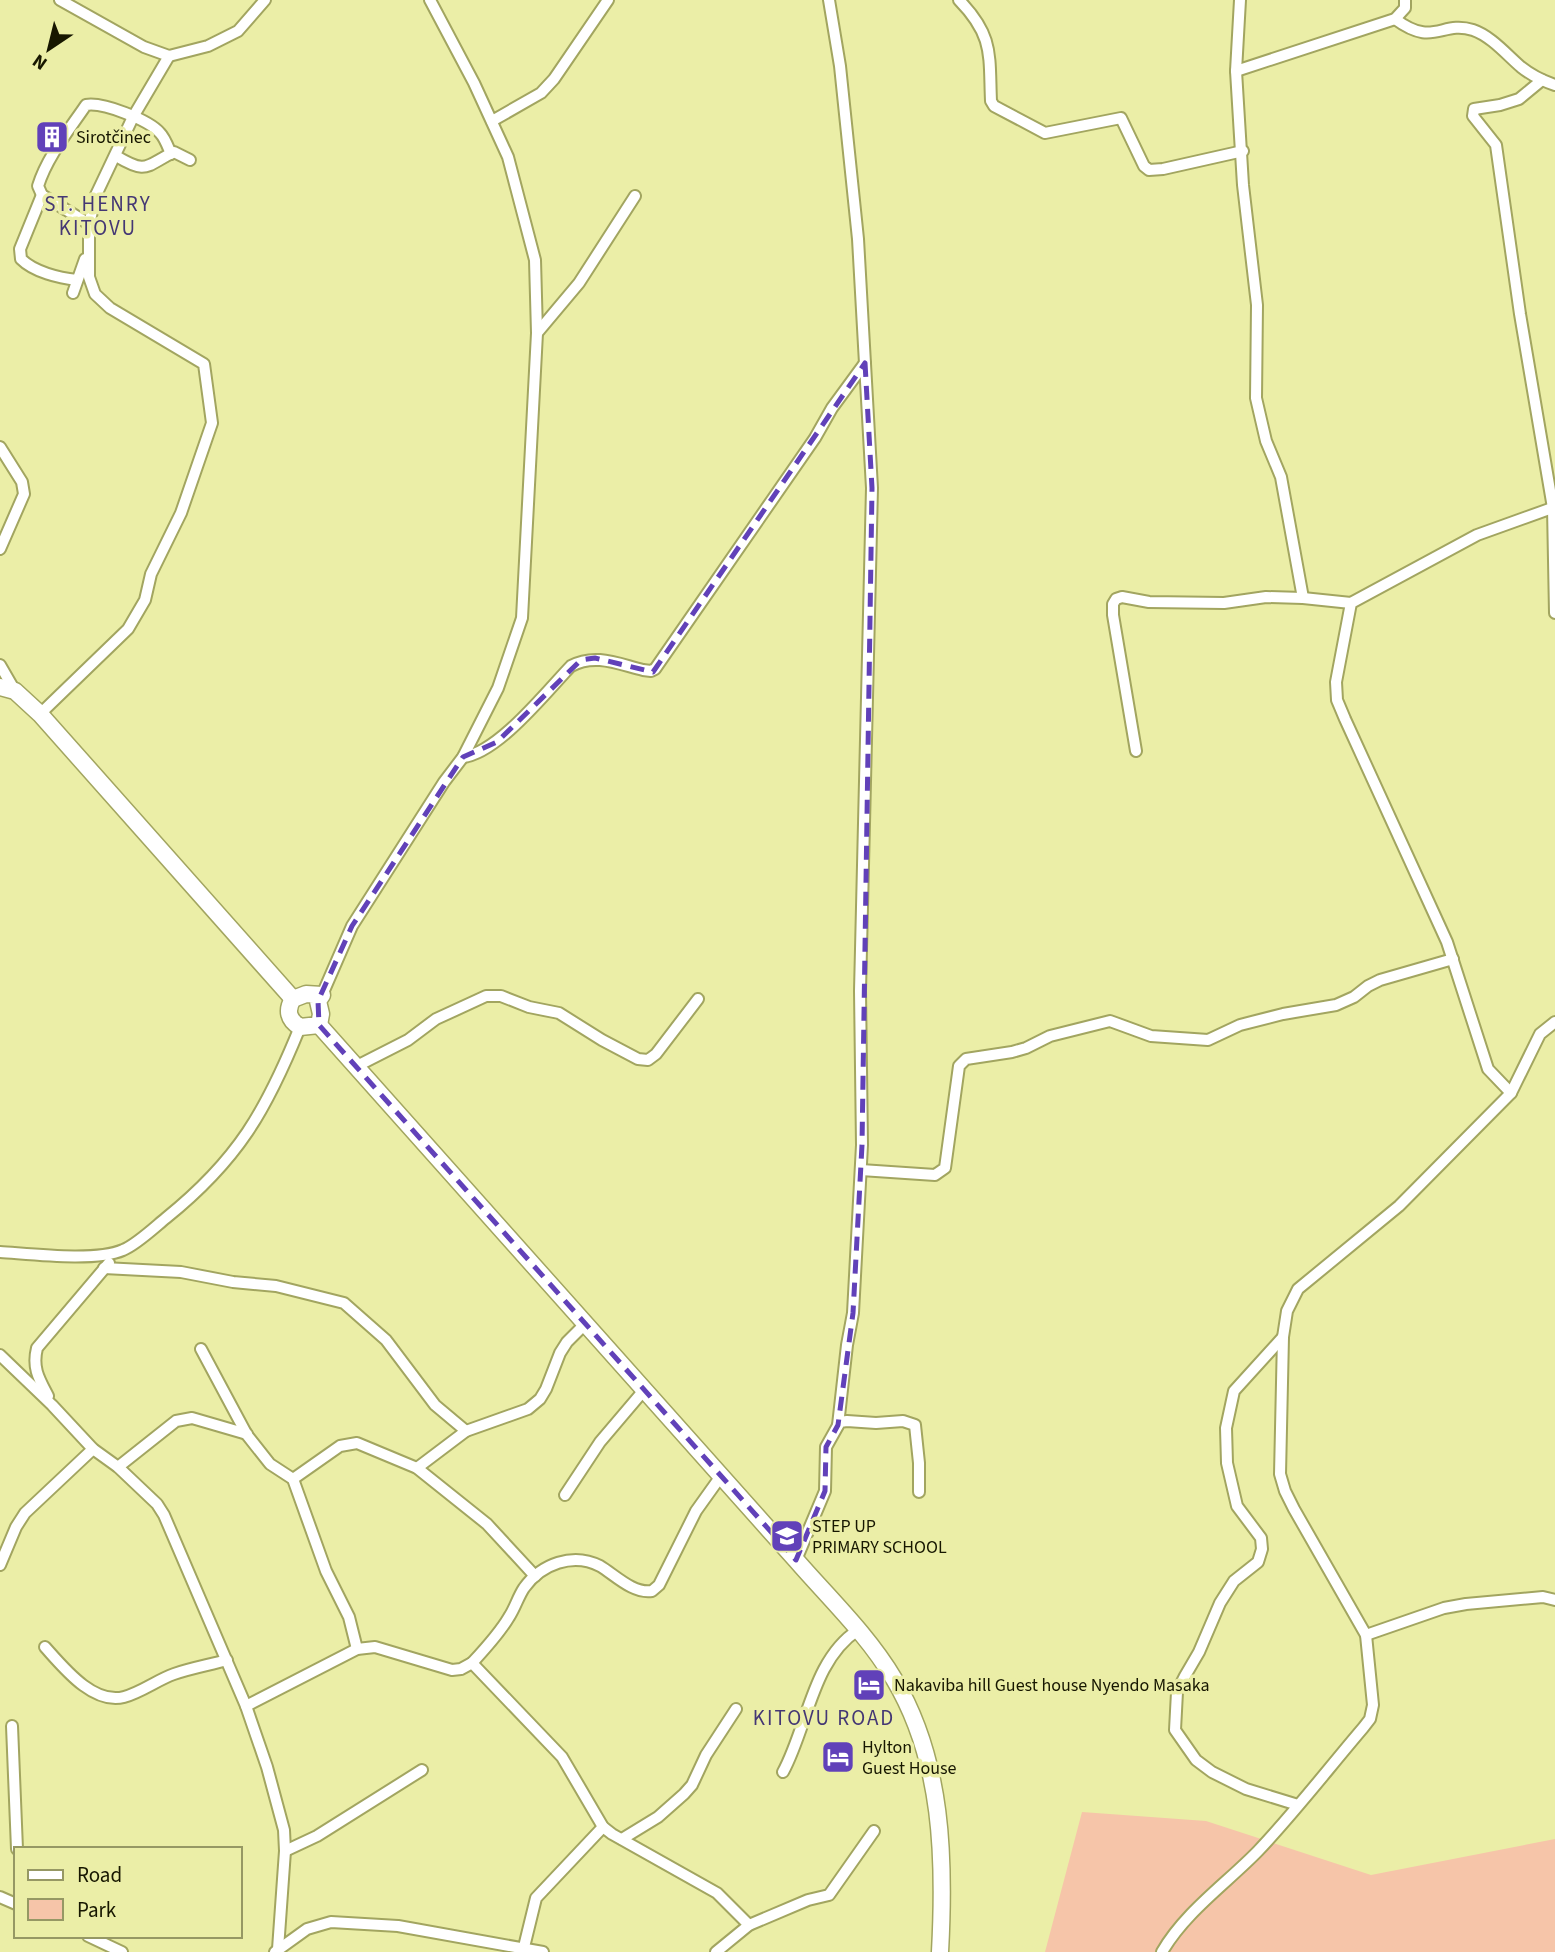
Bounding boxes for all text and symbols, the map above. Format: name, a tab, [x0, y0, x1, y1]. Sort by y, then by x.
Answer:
north arrow	[14, 14, 84, 84]
text: N	[27, 47, 53, 76]
building icon: Sirotčinec	[33, 118, 71, 156]
place label: Sirotčinec	[76, 125, 151, 150]
district label: ST. HENRY KITOVU	[44, 189, 152, 243]
place label: STEP UP PRIMARY SCHOOL	[812, 1514, 947, 1560]
school or university icon: STEP UP PRIMARY SCHOOL	[768, 1517, 806, 1555]
hotel icon: Nakaviba hill Guest house Nyendo Masaka	[850, 1666, 888, 1704]
place label: Nakaviba hill Guest house Nyendo Masaka	[894, 1673, 1210, 1698]
district label: KITOVU ROAD	[753, 1703, 895, 1733]
place label: Hylton Guest House	[862, 1735, 957, 1781]
hotel icon: Hylton Guest House	[819, 1738, 857, 1776]
legend	[14, 1847, 242, 1938]
text: Road	[77, 1860, 122, 1890]
text: Park	[77, 1895, 117, 1925]

